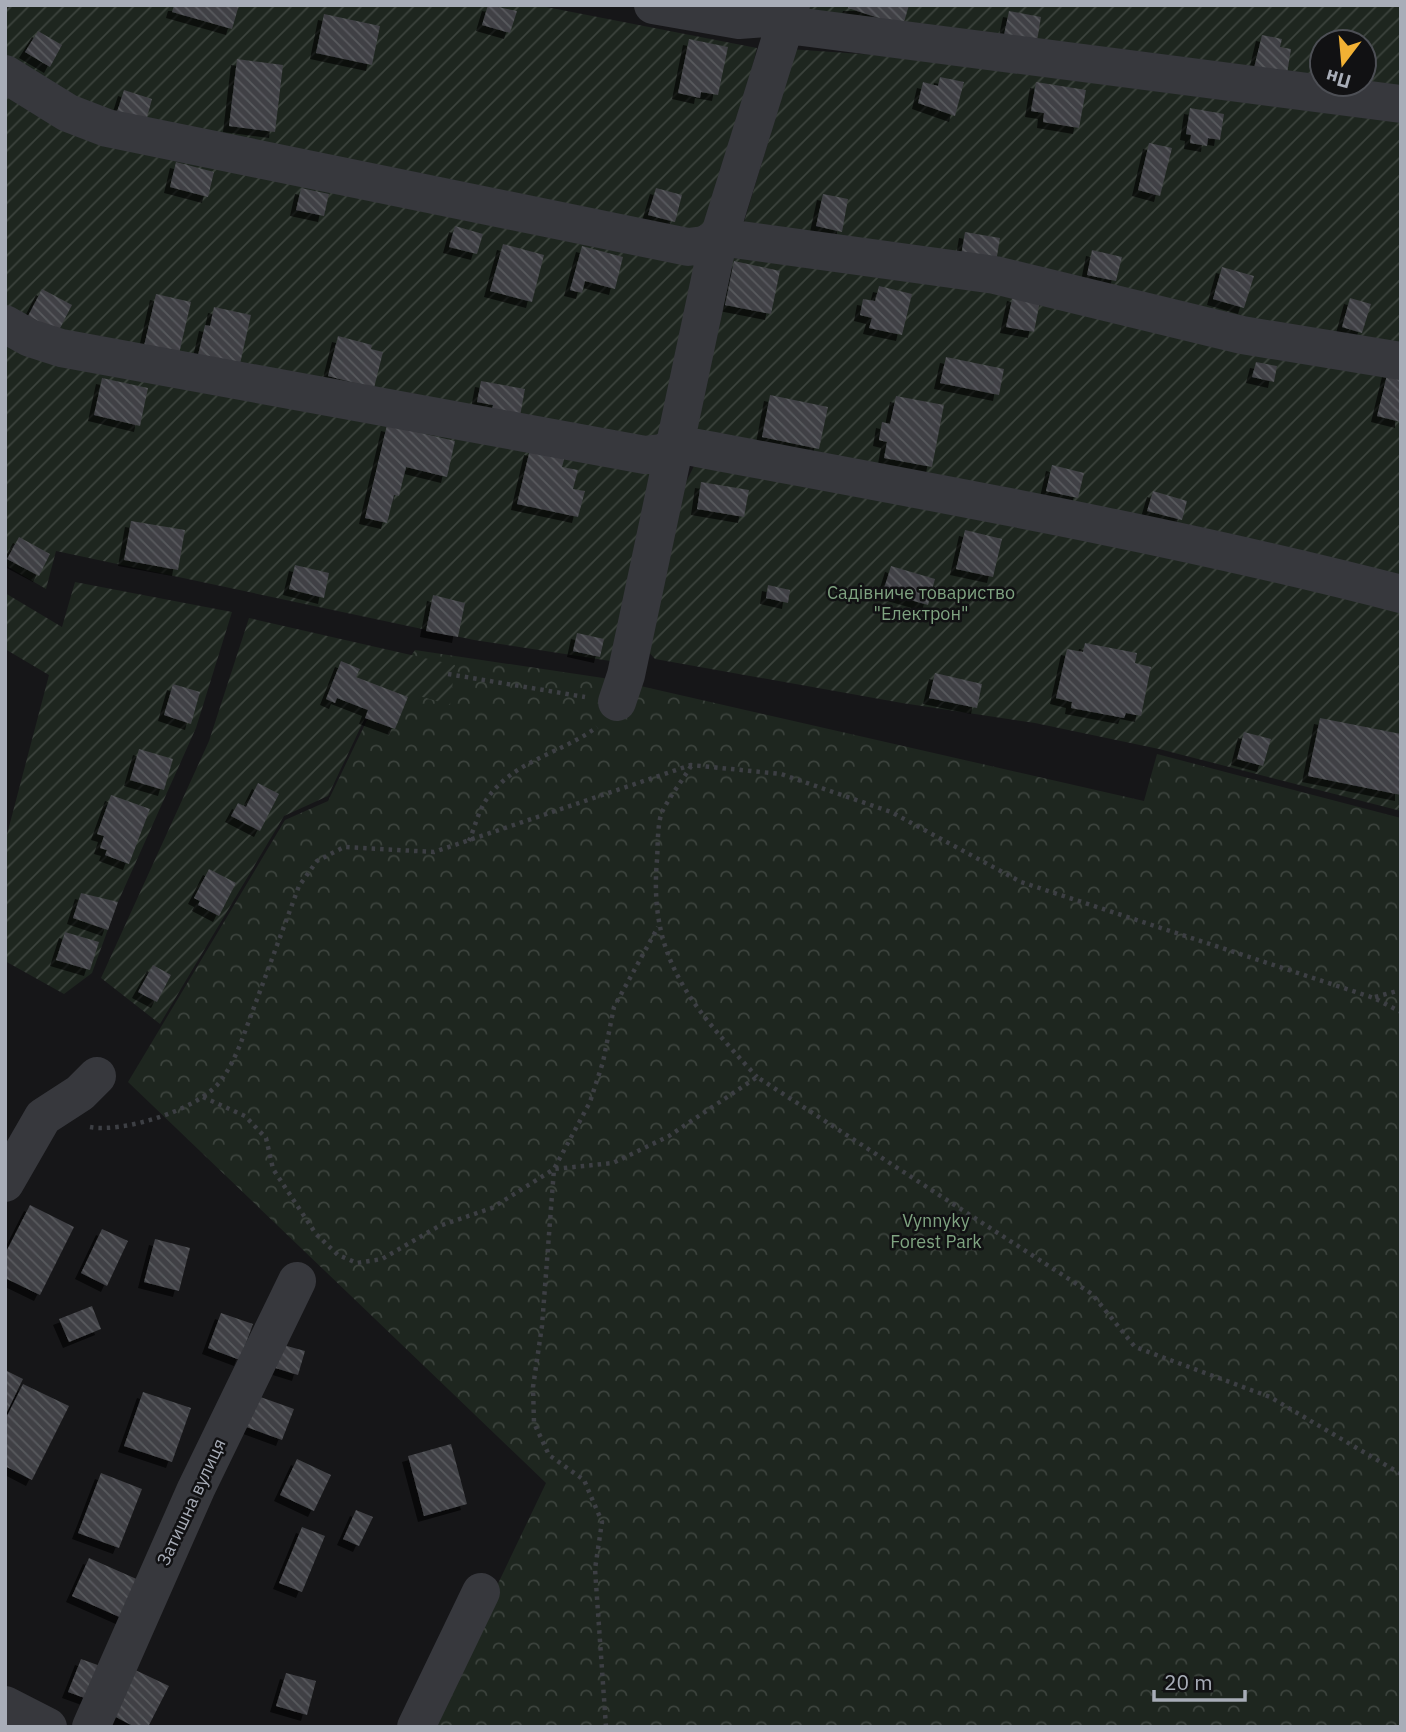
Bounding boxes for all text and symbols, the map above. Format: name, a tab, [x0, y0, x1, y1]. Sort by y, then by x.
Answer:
north arrow	[1308, 28, 1378, 98]
text: Пн	[1323, 64, 1354, 94]
park label: Садівниче товариство "Електрон"	[827, 581, 1015, 625]
park label: Vynnyky Forest Park	[890, 1209, 982, 1253]
street label: Затишна вулиця	[151, 1435, 231, 1569]
scale bar	[1154, 1658, 1245, 1702]
text: 20 m	[1164, 1668, 1213, 1696]

